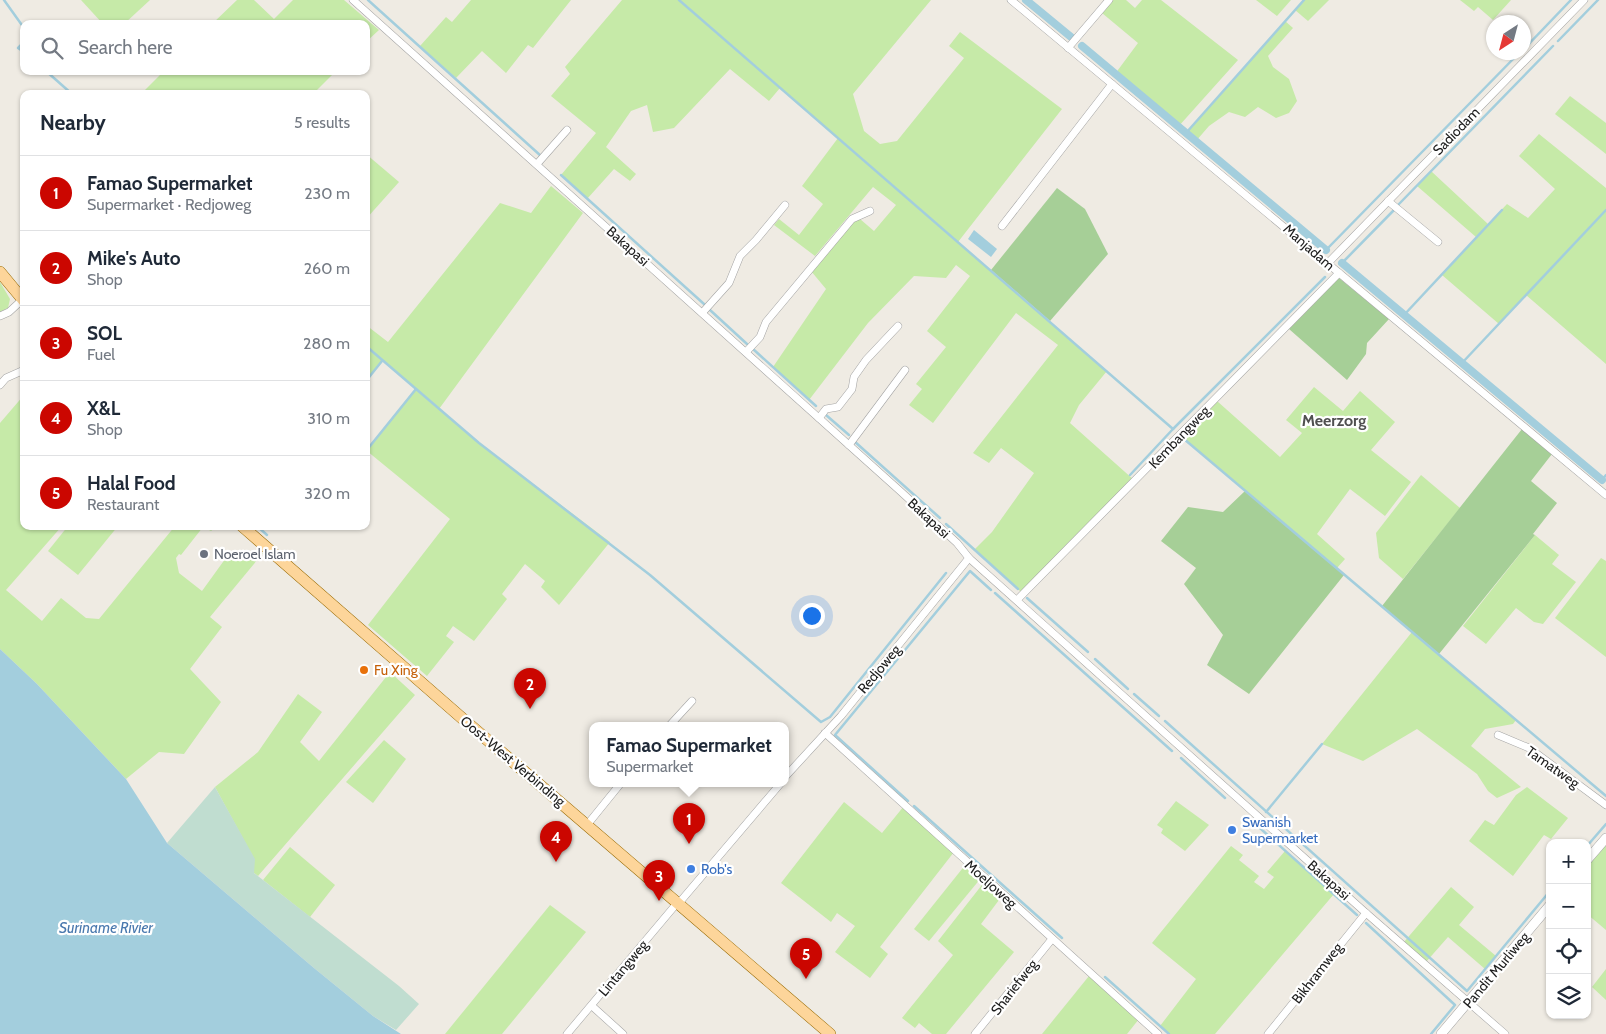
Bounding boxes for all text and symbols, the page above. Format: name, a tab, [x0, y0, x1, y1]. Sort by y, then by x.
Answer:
north arrow	[1486, 15, 1531, 60]
search box	[20, 20, 370, 75]
icon: search	[38, 34, 66, 62]
text: Search here	[78, 36, 172, 59]
street label: Sadiodam	[1429, 103, 1483, 159]
text: Nearby	[40, 110, 106, 135]
text: 5 results	[294, 113, 350, 132]
text: Famao Supermarket	[87, 172, 252, 195]
text: 1	[53, 184, 59, 203]
text: 230 m	[304, 184, 350, 203]
text: Supermarket · Redjoweg	[87, 195, 251, 214]
street label: Manjadam	[1280, 220, 1338, 274]
street label: Bakapasi	[603, 222, 653, 270]
text: Mike's Auto	[87, 247, 181, 270]
text: 2	[52, 259, 60, 278]
text: 260 m	[304, 259, 350, 278]
text: Shop	[87, 270, 123, 289]
text: SOL	[87, 322, 122, 345]
text: 3	[52, 334, 60, 353]
text: 280 m	[303, 334, 350, 353]
text: Fuel	[87, 345, 115, 364]
text: X&L	[87, 397, 120, 420]
street label: Kembangweg	[1145, 401, 1214, 472]
text: 4	[51, 409, 61, 428]
text: 310 m	[307, 409, 350, 428]
district label: Meerzorg	[1302, 411, 1366, 430]
text: Shop	[87, 420, 123, 439]
text: Halal Food	[87, 472, 176, 495]
text: 5	[52, 484, 60, 503]
text: 320 m	[304, 484, 350, 503]
street label: Bakapasi	[904, 494, 954, 542]
text: Restaurant	[87, 495, 159, 514]
place label: Noeroel Islam	[214, 545, 296, 563]
marker: Noeroel Islam	[198, 548, 210, 560]
your location	[799, 603, 825, 629]
street label: Redjoweg	[853, 640, 905, 697]
place label: Fu Xing	[374, 661, 419, 679]
marker: Fu Xing	[358, 664, 370, 676]
pin: 2	[514, 668, 546, 709]
street label: Oost-West Verbinding	[457, 712, 570, 811]
popup	[589, 722, 789, 787]
text: Famao Supermarket	[606, 734, 772, 757]
street label: Tamatweg	[1523, 742, 1584, 792]
text: Supermarket	[606, 757, 693, 776]
pin: 1	[673, 803, 705, 844]
place label: Swanish Supermarket	[1242, 813, 1318, 847]
pin: 4	[540, 821, 572, 862]
marker: Swanish Supermarket	[1226, 824, 1238, 836]
map controls	[1546, 839, 1591, 1019]
button: +	[1546, 839, 1591, 884]
street label: Moeljoweg	[961, 856, 1022, 913]
street label: Bakapasi	[1304, 856, 1354, 904]
pin: 3	[643, 860, 675, 901]
place label: Rob's	[701, 860, 733, 878]
marker: Rob's	[685, 863, 697, 875]
button: −	[1546, 884, 1591, 929]
water label: Suriname Rivier	[59, 919, 154, 937]
street label: Pandit Murliweg	[1459, 927, 1534, 1012]
button: locate	[1546, 929, 1591, 974]
street label: Lintangweg	[594, 935, 652, 1000]
pin: 5	[790, 938, 822, 979]
street label: Bikhramweg	[1288, 938, 1347, 1007]
street label: Shariefweg	[987, 955, 1042, 1018]
button: layers	[1546, 974, 1591, 1019]

